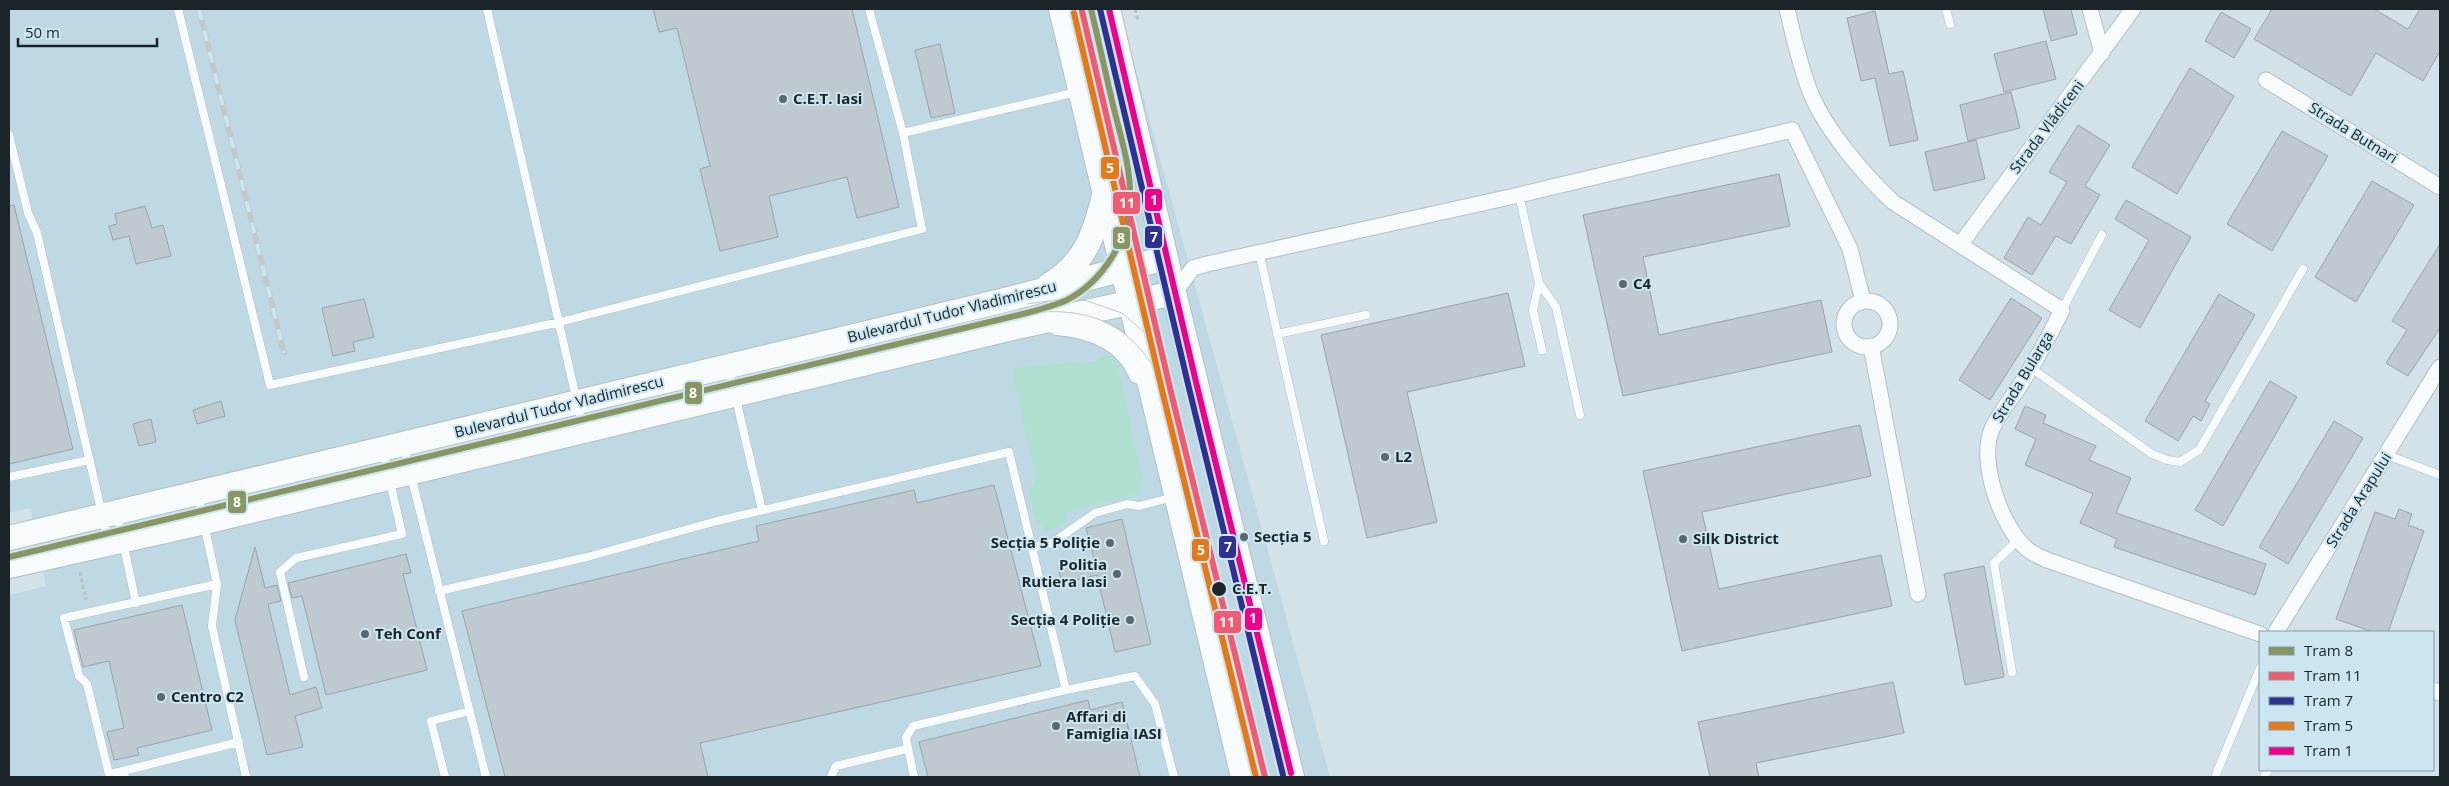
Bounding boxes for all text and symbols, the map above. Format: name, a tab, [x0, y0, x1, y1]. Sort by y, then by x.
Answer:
scale bar	[18, 15, 156, 47]
text: 50 m	[25, 22, 60, 42]
street label: Strada Vlădiceni	[2004, 76, 2088, 177]
place label: C.E.T. Iasi	[793, 88, 862, 108]
marker: C.E.T. Iasi	[777, 93, 789, 105]
street label: Strada Butnari	[2305, 97, 2402, 167]
line badge: 5	[1100, 156, 1120, 180]
text: 5	[1106, 158, 1114, 177]
line badge: 1	[1144, 188, 1163, 212]
text: 1	[1150, 190, 1158, 209]
line badge: 11	[1112, 191, 1141, 215]
text: 11	[1119, 193, 1135, 212]
line badge: 7	[1144, 225, 1163, 249]
line badge: 8	[1112, 226, 1131, 250]
text: 7	[1150, 227, 1158, 246]
text: 8	[1117, 228, 1125, 247]
place label: C4	[1633, 273, 1652, 293]
street label: Bulevardul Tudor Vladimirescu	[845, 275, 1058, 347]
marker: C4	[1617, 278, 1629, 290]
street label: Strada Bularga	[1987, 327, 2057, 426]
street label: Bulevardul Tudor Vladimirescu	[452, 370, 665, 442]
line badge: 8	[684, 381, 703, 405]
text: 8	[689, 383, 697, 402]
place label: L2	[1395, 446, 1412, 466]
street label: Strada Arapului	[2321, 448, 2395, 551]
marker: L2	[1379, 451, 1391, 463]
line badge: 8	[227, 490, 247, 514]
text: 8	[233, 492, 241, 511]
place label: Secția 5	[1254, 526, 1311, 546]
place label: Silk District	[1693, 528, 1779, 548]
marker: Secția 5	[1238, 531, 1250, 543]
place label: Secția 5 Poliție	[991, 532, 1100, 552]
marker: Silk District	[1677, 533, 1689, 545]
line badge: 7	[1218, 535, 1237, 559]
marker: Secția 5 Poliție	[1104, 537, 1116, 549]
text: 7	[1224, 537, 1232, 556]
line badge: 5	[1191, 538, 1210, 562]
text: 5	[1197, 540, 1205, 559]
place label: Politia Rutiera Iasi	[1021, 554, 1107, 591]
marker: Politia Rutiera Iasi	[1111, 568, 1123, 580]
place label: C.E.T.	[1232, 578, 1271, 598]
marker: C.E.T.	[1210, 580, 1228, 598]
line badge: 1	[1244, 607, 1263, 631]
text: 1	[1249, 608, 1257, 627]
place label: Secția 4 Poliție	[1011, 609, 1120, 629]
line badge: 11	[1213, 610, 1242, 634]
text: 11	[1219, 612, 1235, 631]
marker: Secția 4 Poliție	[1124, 614, 1136, 626]
place label: Teh Conf	[375, 623, 442, 643]
marker: Teh Conf	[359, 628, 371, 640]
legend	[2259, 631, 2434, 771]
text: Tram 8	[2304, 640, 2353, 660]
text: Tram 11	[2304, 665, 2362, 685]
place label: Centro C2	[171, 686, 244, 706]
text: Tram 7	[2304, 690, 2353, 710]
marker: Centro C2	[155, 691, 167, 703]
place label: Affari di Famiglia IASI	[1066, 706, 1162, 743]
text: Tram 5	[2304, 715, 2353, 735]
marker: Affari di Famiglia IASI	[1050, 720, 1062, 732]
text: Tram 1	[2304, 740, 2353, 760]

